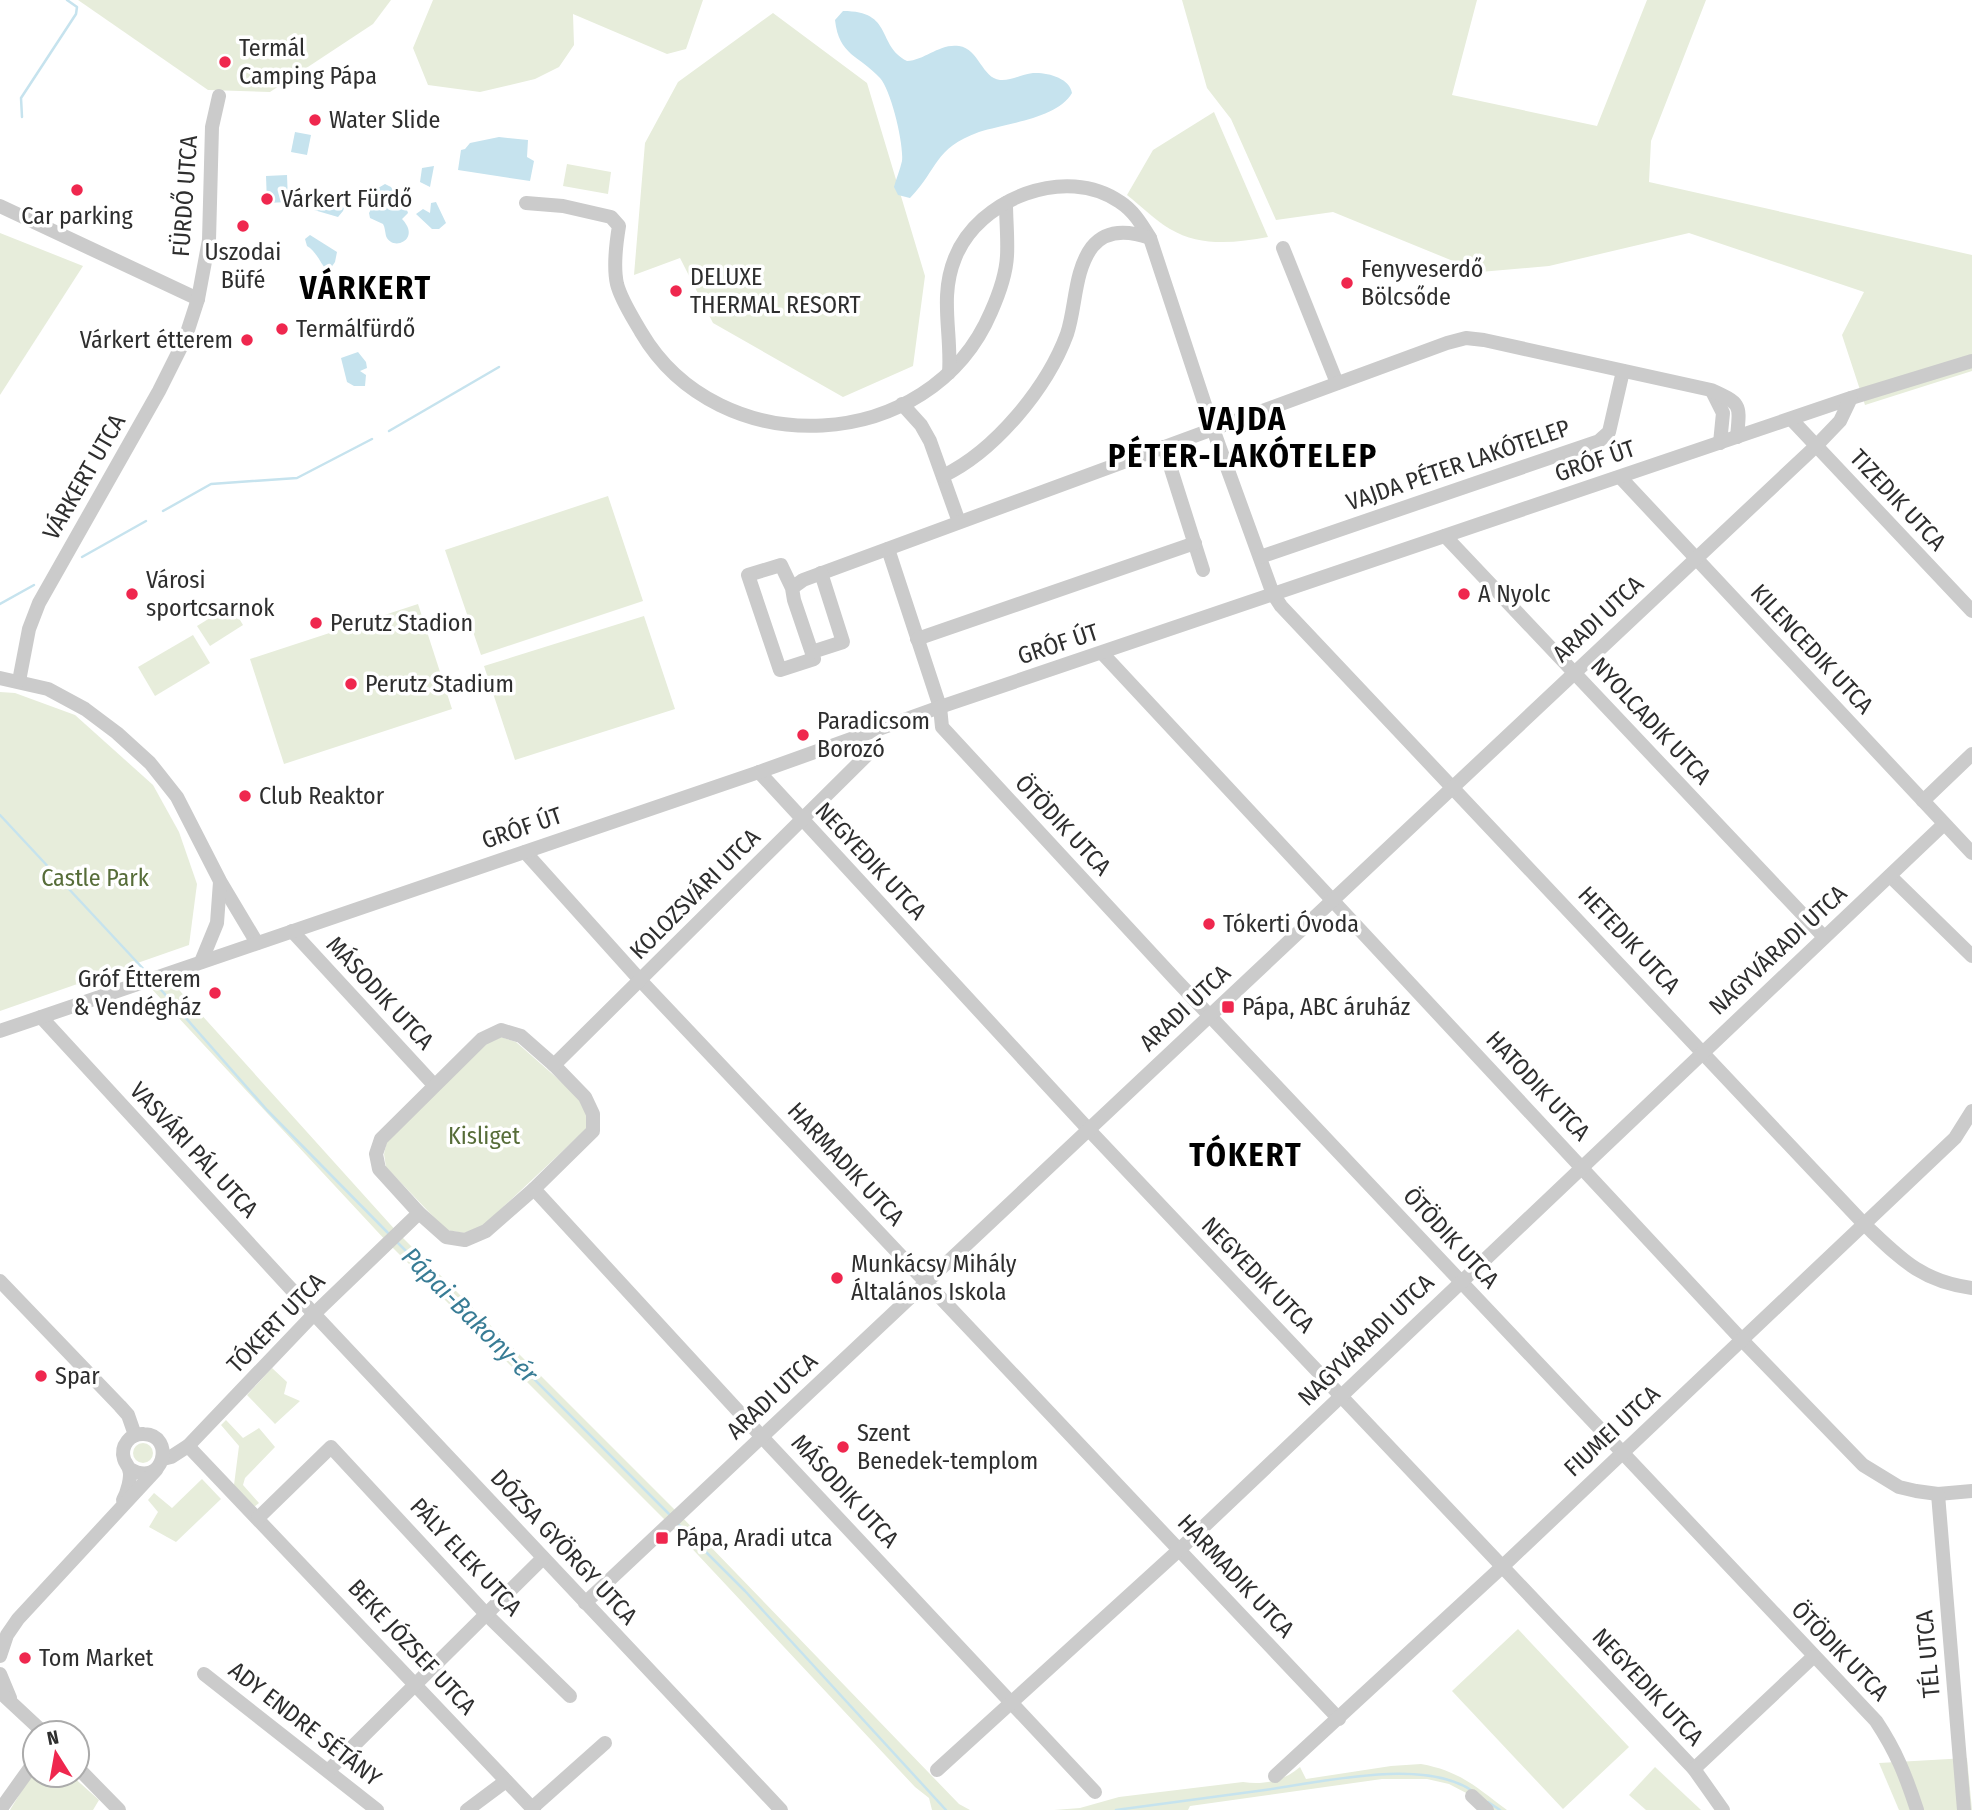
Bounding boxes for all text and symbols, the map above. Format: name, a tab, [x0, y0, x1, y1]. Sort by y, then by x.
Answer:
place label: Termál Camping Pápa	[239, 34, 377, 90]
marker: Termál Camping Pápa	[217, 54, 233, 70]
place label: Water Slide	[329, 106, 440, 134]
marker: Water Slide	[307, 112, 323, 128]
street label: FÜRDŐ UTCA	[165, 134, 203, 258]
marker: Car parking	[69, 182, 85, 198]
place label: Várkert Fürdő	[281, 185, 412, 213]
marker: Várkert Fürdő	[259, 191, 275, 207]
place label: Car parking	[21, 202, 134, 230]
marker: Uszodai Büfé	[235, 218, 251, 234]
place label: Uszodai Büfé	[205, 238, 281, 294]
place label: Fenyveserdő Bölcsőde	[1361, 255, 1483, 311]
place label: DELUXE THERMAL RESORT	[690, 263, 861, 319]
district label: VÁRKERT	[299, 267, 432, 307]
marker: Fenyveserdő Bölcsőde	[1339, 275, 1355, 291]
marker: DELUXE THERMAL RESORT	[668, 283, 684, 299]
place label: Termálfürdő	[296, 315, 415, 343]
marker: Termálfürdő	[274, 321, 290, 337]
place label: Várkert étterem	[80, 326, 233, 354]
marker: Várkert étterem	[239, 332, 255, 348]
district label: VAJDA PÉTER-LAKÓTELEP	[1108, 400, 1378, 475]
street label: VÁRKERT UTCA	[36, 409, 131, 545]
street label: VAJDA PÉTER LAKÓTELEP	[1342, 413, 1573, 516]
street label: GRÓF ÚT	[1551, 433, 1639, 488]
street label: TIZEDIK UTCA	[1844, 444, 1952, 557]
place label: Városi sportcsarnok	[146, 566, 275, 622]
street label: ARADI UTCA	[1547, 570, 1649, 668]
street label: KILENCEDIK UTCA	[1745, 579, 1879, 720]
place label: A Nyolc	[1478, 580, 1551, 608]
marker: Városi sportcsarnok	[124, 586, 140, 602]
marker: A Nyolc	[1456, 586, 1472, 602]
place label: Perutz Stadion	[330, 609, 473, 637]
marker: Perutz Stadion	[308, 615, 324, 631]
street label: GRÓF ÚT	[1014, 617, 1102, 670]
street label: NYOLCADIK UTCA	[1585, 652, 1717, 790]
place label: Perutz Stadium	[365, 670, 514, 698]
marker: Perutz Stadium	[343, 676, 359, 692]
place label: Paradicsom Borozó	[817, 707, 930, 763]
marker: Paradicsom Borozó	[795, 727, 811, 743]
street label: ÖTÖDIK UTCA	[1009, 769, 1117, 881]
place label: Club Reaktor	[259, 782, 385, 810]
marker: Club Reaktor	[237, 788, 253, 804]
street label: NEGYEDIK UTCA	[810, 797, 933, 926]
street label: GRÓF ÚT	[478, 800, 566, 855]
street label: KOLOZSVÁRI UTCA	[623, 822, 766, 965]
park label: Castle Park	[41, 864, 150, 892]
street label: NAGYVÁRADI UTCA	[1703, 878, 1853, 1021]
street label: HETEDIK UTCA	[1572, 881, 1686, 1000]
place label: Tókerti Óvoda	[1223, 910, 1359, 938]
marker: Tókerti Óvoda	[1201, 916, 1217, 932]
street label: MÁSODIK UTCA	[321, 930, 440, 1056]
street label: ARADI UTCA	[1134, 959, 1236, 1057]
place label: Gróf Étterem & Vendégház	[73, 964, 201, 1021]
marker: Gróf Étterem & Vendégház	[207, 985, 223, 1001]
place label: Pápa, ABC áruház	[1242, 993, 1410, 1021]
marker: Pápa, ABC áruház	[1220, 999, 1236, 1015]
street label: HATODIK UTCA	[1480, 1026, 1596, 1147]
street label: VASVÁRI PÁL UTCA	[124, 1076, 265, 1224]
street label: HARMADIK UTCA	[782, 1097, 910, 1231]
park label: Kisliget	[448, 1122, 520, 1150]
district label: TÓKERT	[1189, 1134, 1303, 1174]
street label: ÖTÖDIK UTCA	[1397, 1182, 1505, 1294]
street label: NEGYEDIK UTCA	[1196, 1211, 1320, 1339]
water label: Pápai-Bakony-ér	[395, 1241, 545, 1390]
place label: Munkácsy Mihály Általános Iskola	[851, 1250, 1017, 1306]
street label: TÓKERT UTCA	[222, 1267, 331, 1379]
street label: NAGYVÁRADI UTCA	[1292, 1267, 1440, 1412]
marker: Munkácsy Mihály Általános Iskola	[829, 1270, 845, 1286]
street label: ARADI UTCA	[721, 1347, 823, 1445]
place label: Spar	[55, 1362, 100, 1390]
marker: Spar	[33, 1368, 49, 1384]
street label: FIUMEI UTCA	[1558, 1379, 1666, 1482]
place label: Szent Benedek-templom	[857, 1419, 1038, 1475]
street label: MÁSODIK UTCA	[786, 1428, 905, 1554]
marker: Szent Benedek-templom	[835, 1439, 851, 1455]
street label: DÓZSA GYÖRGY UTCA	[485, 1464, 643, 1631]
street label: PÁLY ELEK UTCA	[404, 1492, 529, 1622]
street label: HARMADIK UTCA	[1172, 1509, 1300, 1643]
place label: Pápa, Aradi utca	[676, 1524, 832, 1552]
marker: Pápa, Aradi utca	[654, 1530, 670, 1546]
street label: BEKE JÓZSEF UTCA	[342, 1574, 482, 1721]
street label: ÖTÖDIK UTCA	[1786, 1595, 1895, 1707]
street label: TÉL UTCA	[1909, 1609, 1946, 1699]
street label: NEGYEDIK UTCA	[1587, 1623, 1710, 1752]
place label: Tom Market	[39, 1644, 154, 1672]
marker: Tom Market	[17, 1650, 33, 1666]
street label: ADY ENDRE SÉTÁNY	[223, 1655, 387, 1792]
north arrow	[21, 1719, 91, 1789]
text: N	[45, 1725, 61, 1750]

